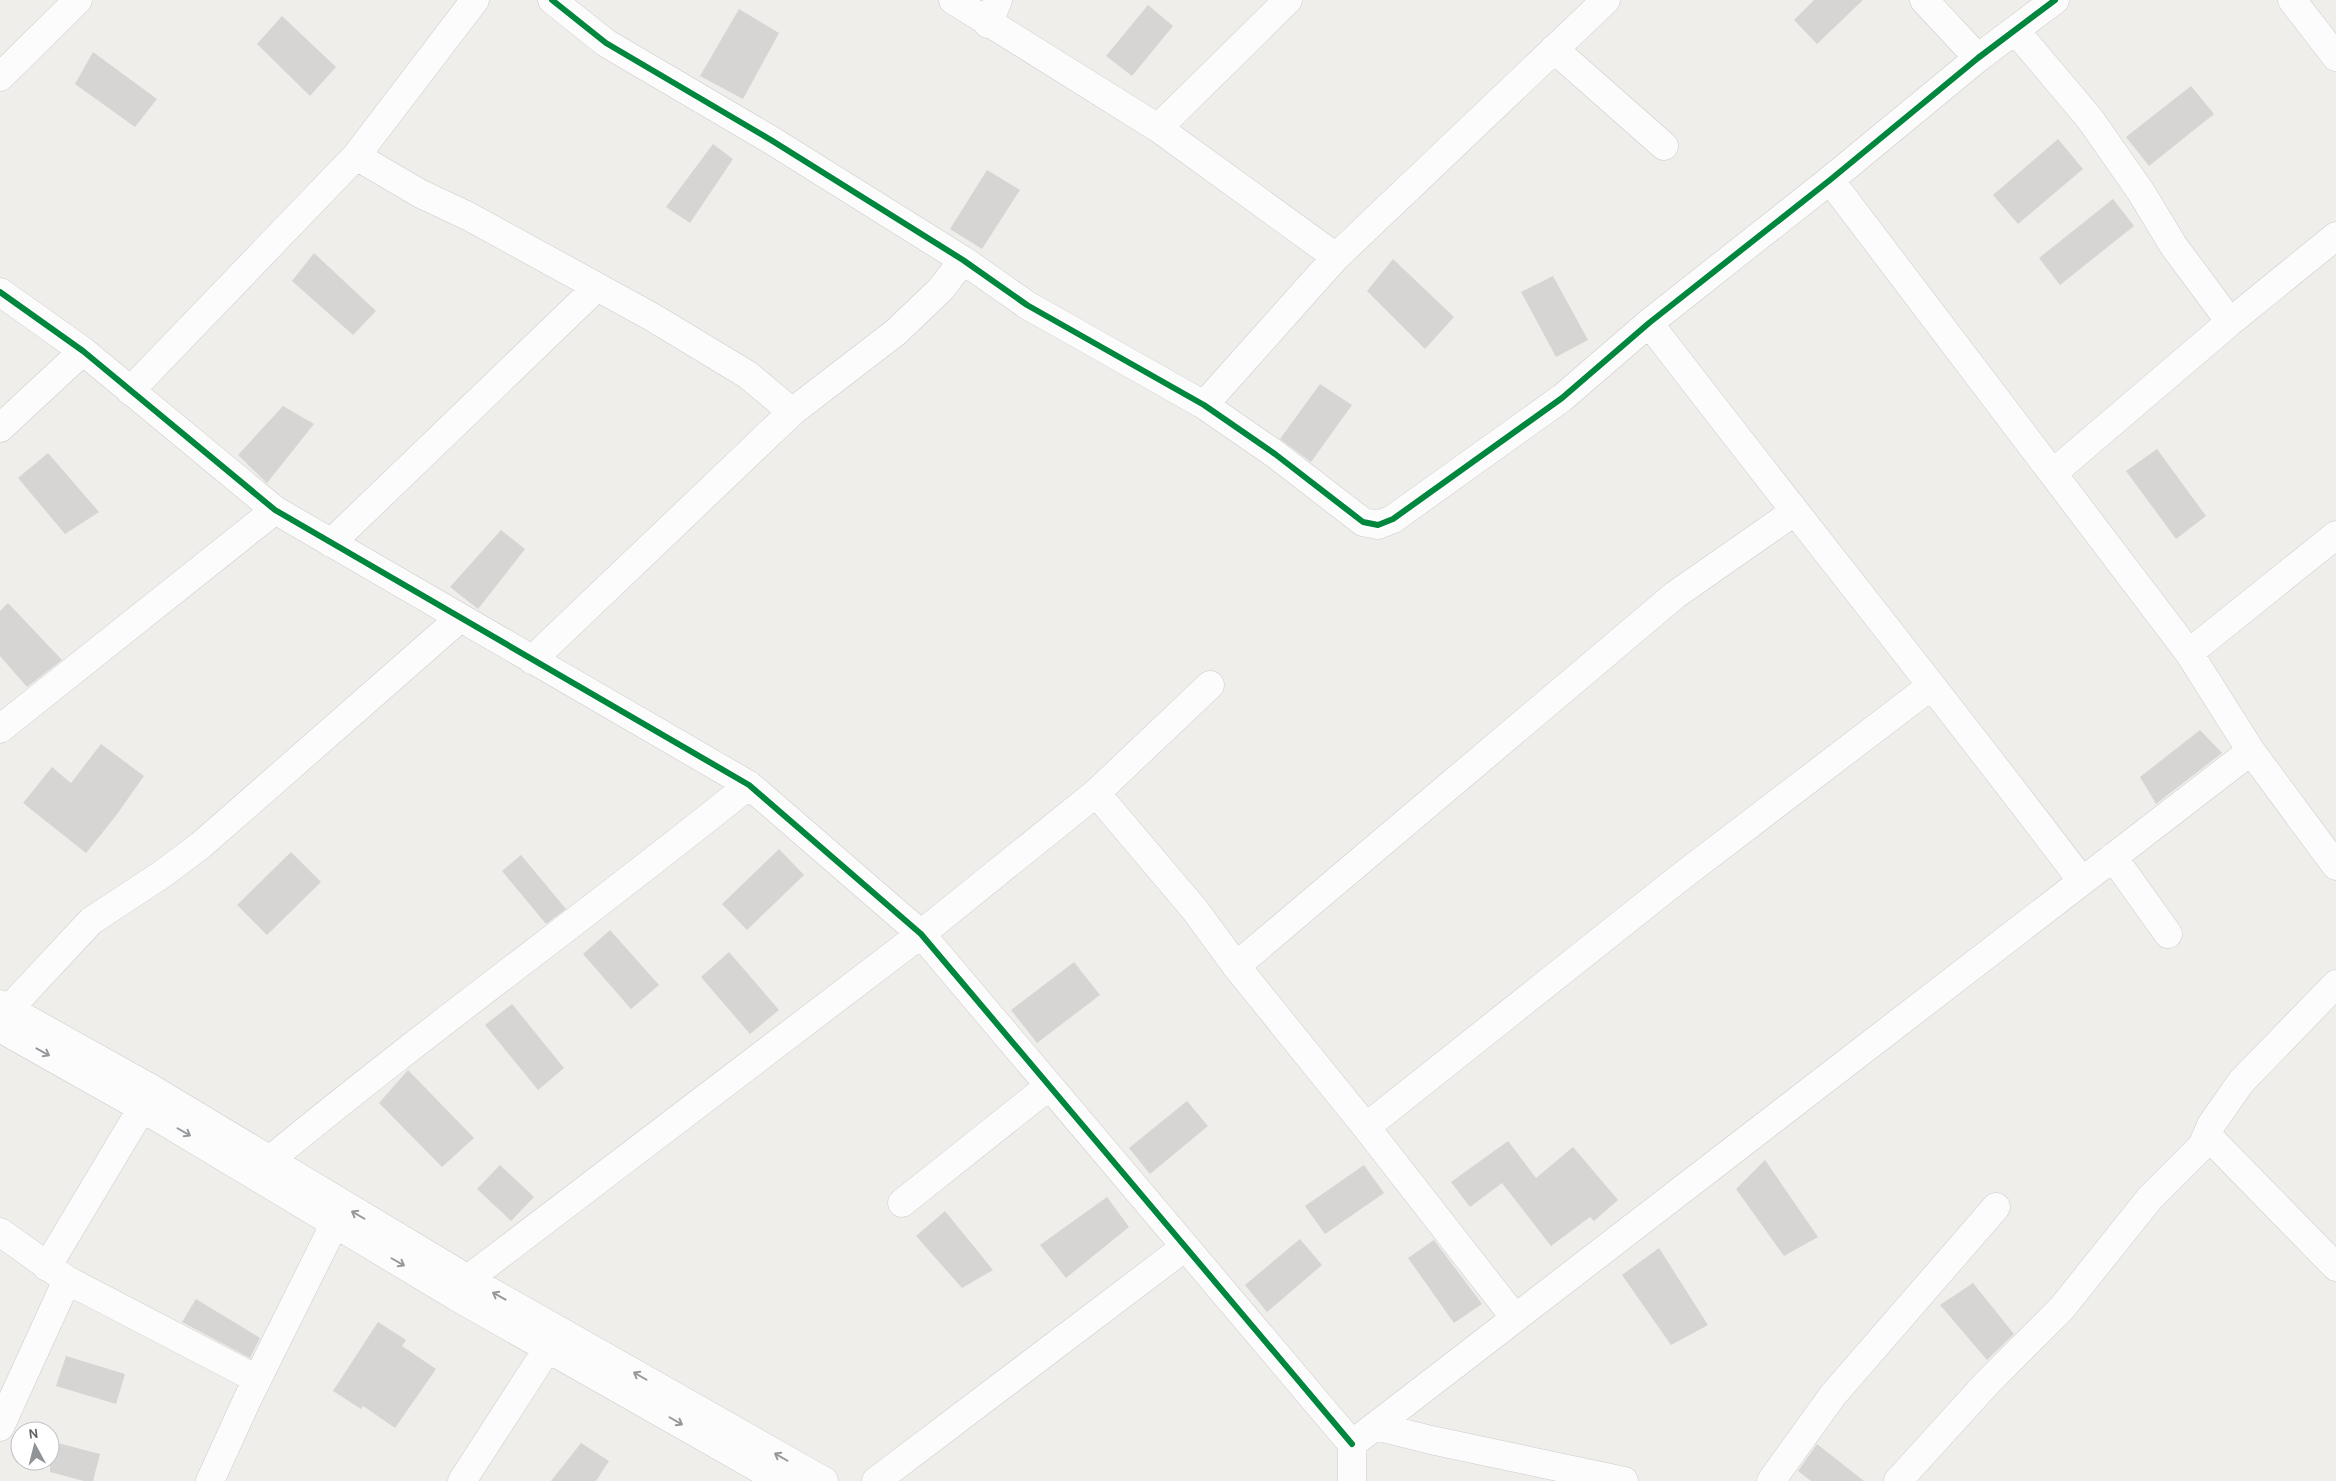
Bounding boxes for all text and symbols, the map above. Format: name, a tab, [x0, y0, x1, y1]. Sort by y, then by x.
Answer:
one-way arrow	[35, 1048, 49, 1058]
one-way arrow	[176, 1128, 190, 1138]
one-way arrow	[352, 1209, 366, 1219]
one-way arrow	[390, 1257, 405, 1267]
one-way arrow	[492, 1291, 507, 1300]
one-way arrow	[633, 1371, 648, 1381]
one-way arrow	[668, 1416, 682, 1426]
north arrow	[10, 1421, 60, 1471]
text: N	[27, 1425, 39, 1443]
one-way arrow	[775, 1451, 789, 1461]

